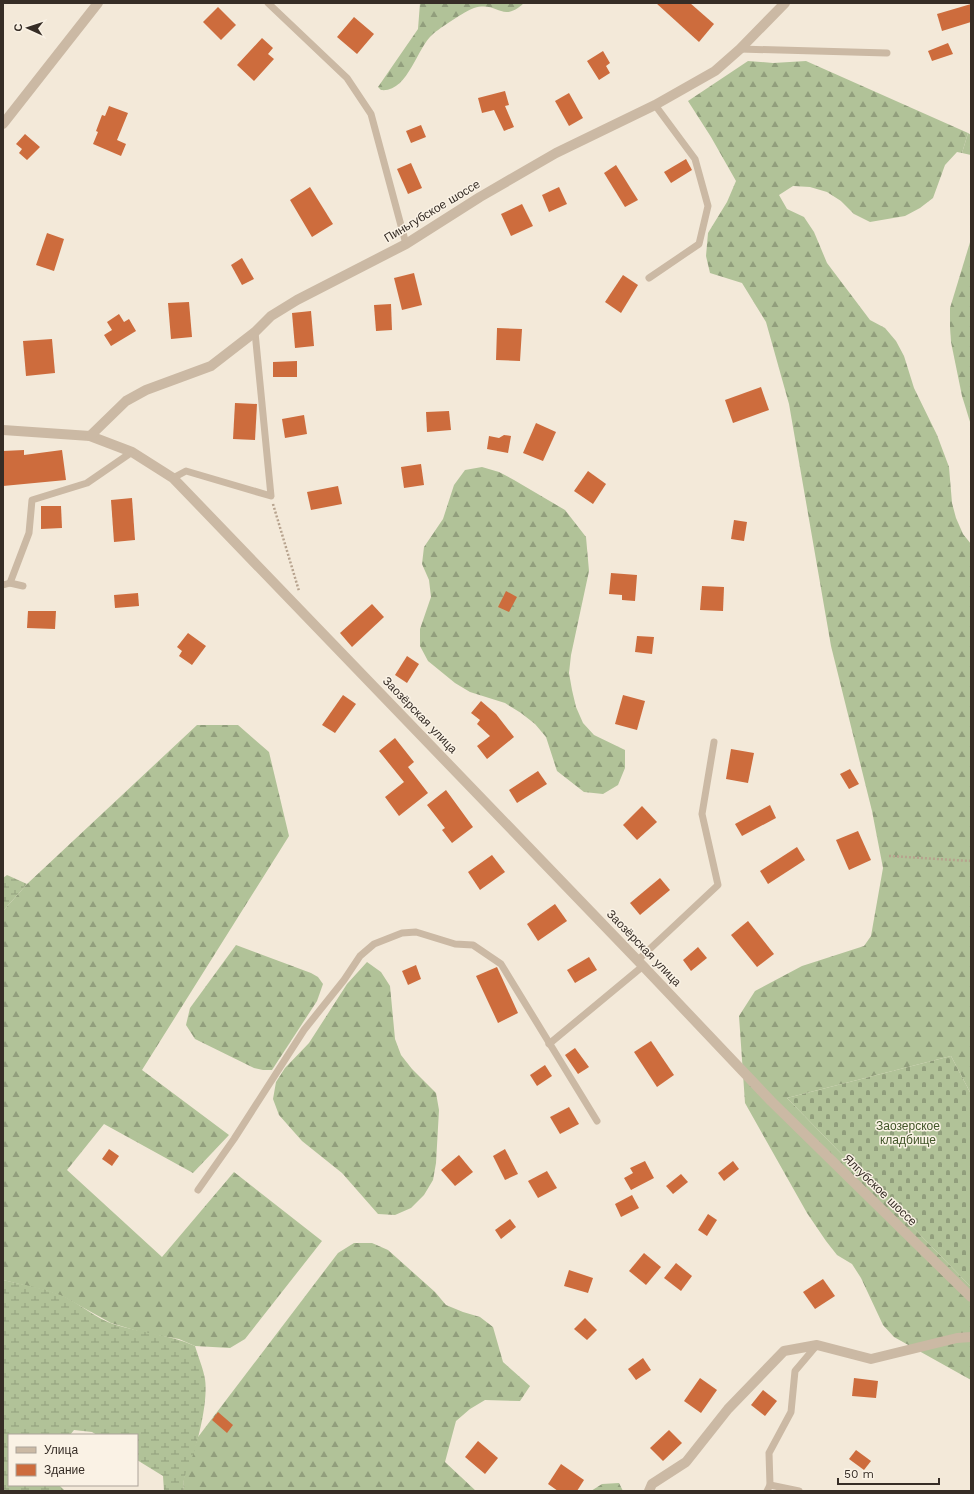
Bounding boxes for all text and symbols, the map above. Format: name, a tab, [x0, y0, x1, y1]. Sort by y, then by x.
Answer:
north arrow	[8, 8, 48, 48]
text: С	[12, 23, 25, 32]
street label: Пиньгубское шоссе	[382, 177, 483, 245]
street label: Заозёрская улица	[380, 674, 460, 756]
street label: Заозёрская улица	[604, 907, 684, 989]
park label: Заозерское кладбище	[876, 1119, 940, 1147]
street label: Ялгубское шоссе	[840, 1151, 920, 1229]
legend	[8, 1434, 138, 1486]
text: Улица	[44, 1443, 78, 1457]
scale bar	[838, 1460, 939, 1486]
text: Здание	[44, 1463, 85, 1477]
text: 50 m	[844, 1467, 874, 1481]

